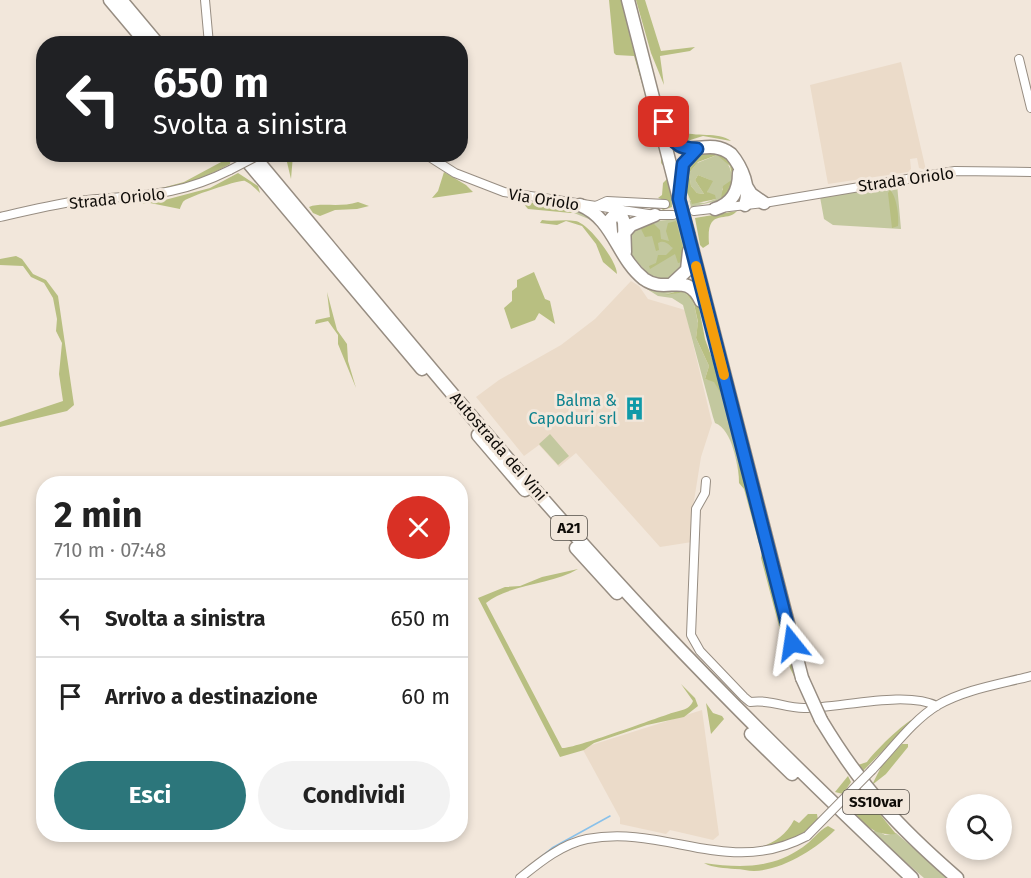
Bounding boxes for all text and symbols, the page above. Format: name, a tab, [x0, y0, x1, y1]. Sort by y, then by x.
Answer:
text: 650 m	[153, 58, 269, 108]
icon: left	[54, 60, 132, 138]
pin	[638, 96, 689, 147]
icon: arrive	[647, 105, 680, 138]
text: Svolta a sinistra	[153, 109, 348, 141]
street label: Strada Oriolo	[857, 163, 955, 196]
street label: Strada Oriolo	[68, 184, 166, 213]
street label: Via Oriolo	[507, 185, 581, 214]
street label: Autostrada dei Vini	[446, 388, 551, 505]
place label: Balma & Capoduri srl	[529, 391, 617, 428]
building icon: Balma & Capoduri srl	[622, 396, 648, 422]
text: 2 min	[54, 493, 143, 537]
button: close	[387, 496, 450, 559]
road number: A21	[551, 516, 587, 540]
text: 710 m · 07:48	[54, 538, 166, 562]
icon: left	[54, 602, 87, 635]
text: Svolta a sinistra	[105, 605, 266, 632]
text: 650 m	[390, 605, 450, 632]
position arrow	[760, 611, 824, 675]
icon: arrive	[54, 680, 87, 713]
text: Arrivo a destinazione	[105, 683, 318, 710]
text: 60 m	[401, 683, 450, 710]
button: Esci	[54, 761, 246, 830]
button: Condividi	[258, 761, 450, 830]
road number: SS10var	[843, 790, 909, 814]
map controls	[946, 794, 1012, 860]
button: search	[946, 794, 1012, 860]

